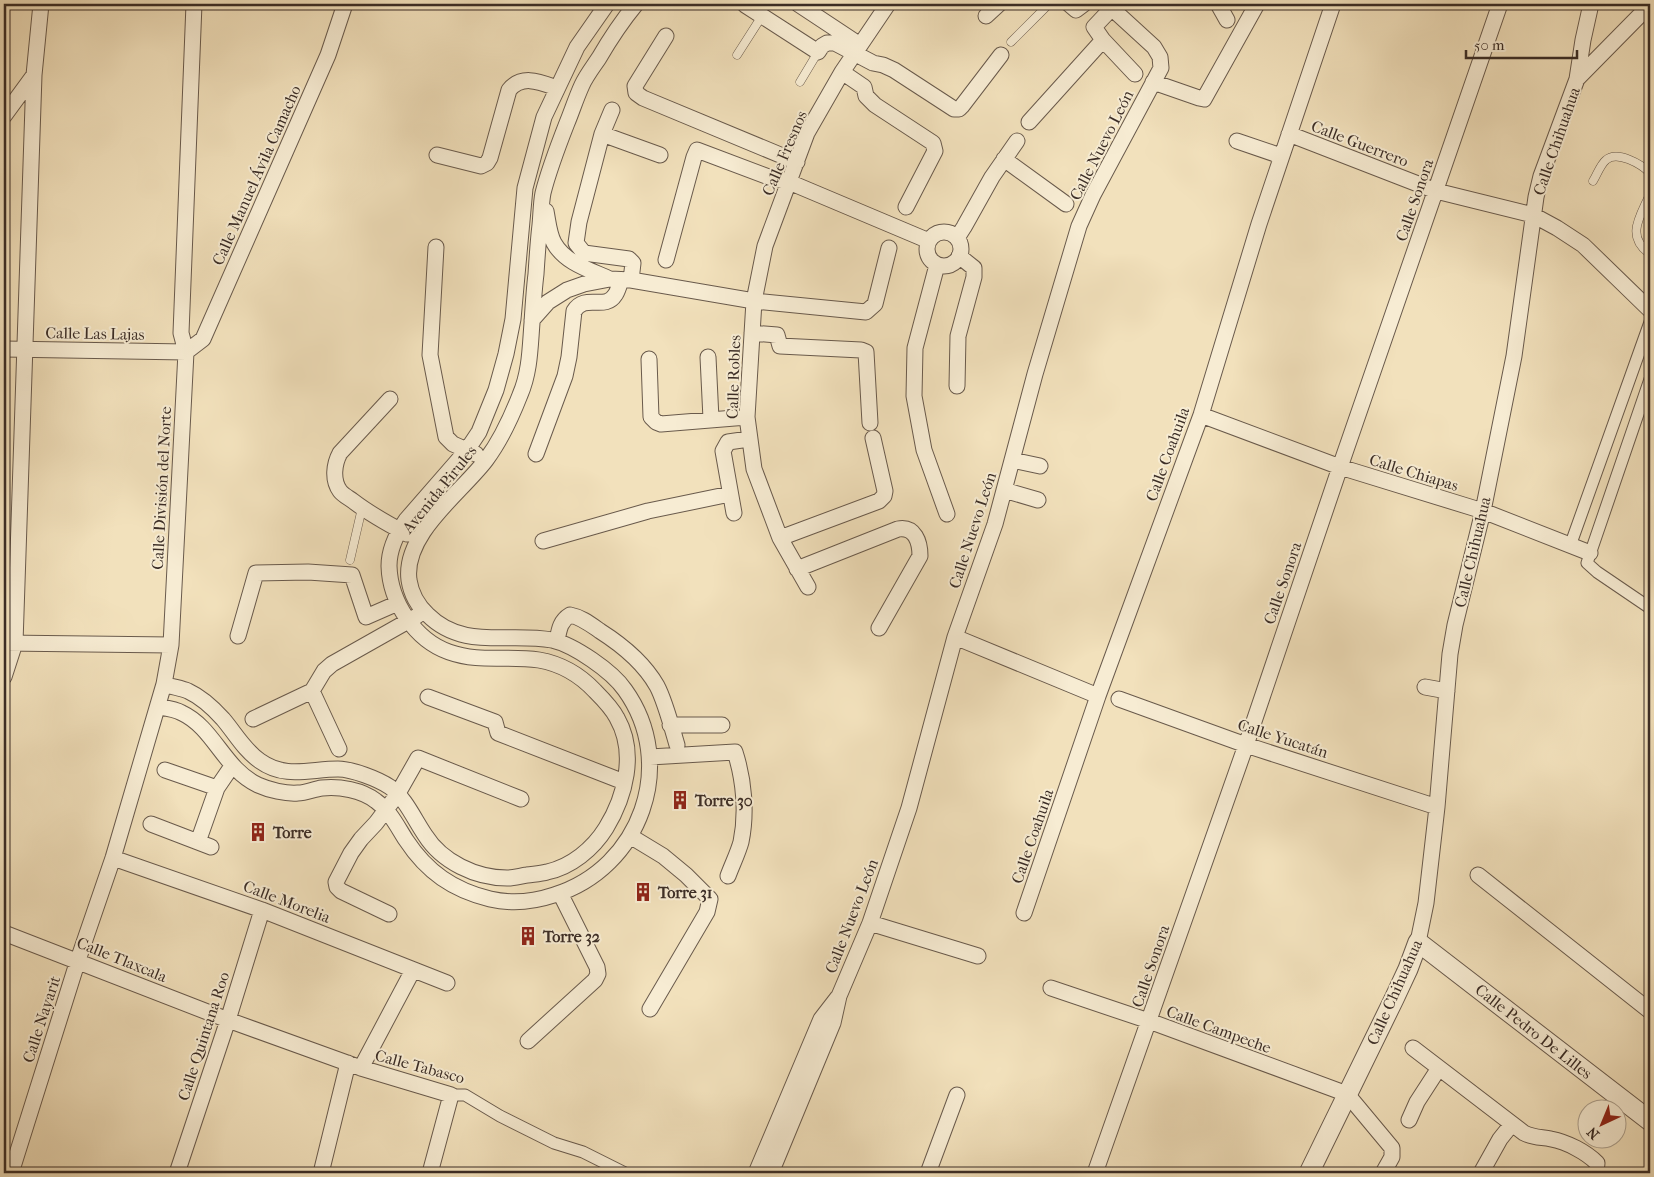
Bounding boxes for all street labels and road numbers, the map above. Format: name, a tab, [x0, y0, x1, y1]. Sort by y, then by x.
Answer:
street label: Calle Manuel Ávila Camacho	[207, 82, 305, 268]
street label: Calle Chihuahua	[1529, 84, 1584, 198]
street label: Calle Nuevo León	[1066, 86, 1138, 203]
street label: Calle Fresnos	[758, 108, 811, 199]
street label: Calle Guerrero	[1308, 116, 1411, 171]
street label: Calle Sonora	[1392, 156, 1438, 244]
street label: Calle Las Lajas	[45, 323, 145, 344]
street label: Calle Robles	[723, 335, 744, 419]
street label: Calle Coahuila	[1142, 404, 1194, 504]
street label: Calle División del Norte	[148, 406, 175, 570]
street label: Avenida Pirules	[398, 441, 481, 538]
street label: Calle Chiapas	[1367, 450, 1461, 495]
street label: Calle Nuevo León	[945, 469, 1000, 591]
street label: Calle Chihuahua	[1451, 494, 1495, 609]
street label: Calle Sonora	[1260, 539, 1306, 627]
street label: Calle Yucatán	[1235, 715, 1331, 762]
street label: Calle Coahuila	[1007, 786, 1058, 886]
street label: Calle Nuevo León	[821, 856, 882, 976]
street label: Calle Morelia	[241, 876, 334, 927]
street label: Calle Sonora	[1128, 922, 1174, 1010]
street label: Calle Tlaxcala	[74, 933, 170, 986]
street label: Calle Chihuahua	[1363, 936, 1426, 1048]
street label: Calle Quintana Roo	[174, 969, 233, 1103]
street label: Calle Nayarit	[19, 973, 65, 1065]
street label: Calle Pedro De Lilles	[1472, 980, 1596, 1083]
street label: Calle Campeche	[1164, 1002, 1274, 1057]
street label: Calle Tabasco	[373, 1045, 467, 1088]

